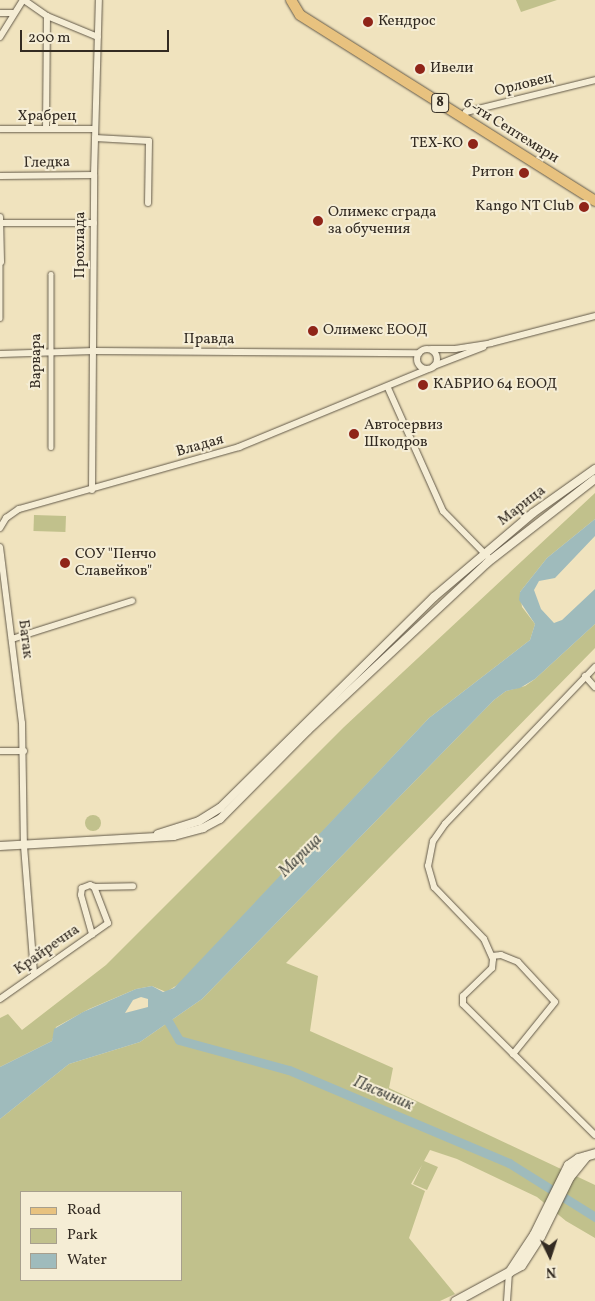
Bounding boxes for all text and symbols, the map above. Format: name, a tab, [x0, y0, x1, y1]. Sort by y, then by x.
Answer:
place label: Кендрос	[378, 13, 436, 31]
marker: Кендрос	[362, 16, 374, 28]
scale bar	[22, 20, 171, 52]
text: 200 m	[28, 28, 71, 49]
place label: Ивели	[430, 60, 473, 78]
marker: Ивели	[414, 63, 426, 75]
street label: Орловец	[493, 69, 555, 101]
road number: 8	[430, 92, 450, 115]
street label: 6-ти Септември	[460, 94, 562, 168]
street label: Храбрец	[17, 108, 77, 126]
place label: ТЕХ-КО	[410, 135, 463, 153]
marker: ТЕХ-КО	[467, 138, 479, 150]
street label: Гледка	[24, 154, 70, 172]
place label: Ритон	[472, 164, 514, 182]
marker: Ритон	[518, 167, 530, 179]
place label: Kango NT Club	[475, 198, 574, 216]
marker: Kango NT Club	[578, 201, 590, 213]
place label: Олимекс сграда за обучения	[328, 203, 436, 238]
street label: Прохлада	[72, 212, 90, 278]
marker: Олимекс сграда за обучения	[312, 215, 324, 227]
place label: Олимекс ЕООД	[323, 322, 428, 340]
marker: Олимекс ЕООД	[307, 325, 319, 337]
street label: Правда	[184, 331, 234, 349]
street label: Варвара	[28, 333, 46, 389]
place label: КАБРИО 64 ЕООД	[433, 376, 557, 394]
marker: КАБРИО 64 ЕООД	[417, 379, 429, 391]
place label: Автосервиз Шкодров	[364, 416, 443, 451]
marker: Автосервиз Шкодров	[348, 428, 360, 440]
street label: Владая	[174, 431, 226, 461]
street label: Марица	[495, 482, 549, 530]
place label: СОУ "Пенчо Славейков"	[75, 545, 157, 580]
marker: СОУ "Пенчо Славейков"	[59, 557, 71, 569]
street label: Батак	[14, 619, 36, 659]
water label: Марица	[276, 831, 326, 881]
street label: Крайречна	[11, 921, 83, 979]
water label: Пясъчник	[350, 1073, 416, 1115]
legend	[20, 1191, 182, 1281]
text: Road	[67, 1200, 101, 1221]
text: Park	[67, 1225, 98, 1246]
north arrow	[525, 1231, 575, 1281]
text: Water	[67, 1250, 107, 1271]
text: N	[545, 1262, 557, 1281]

